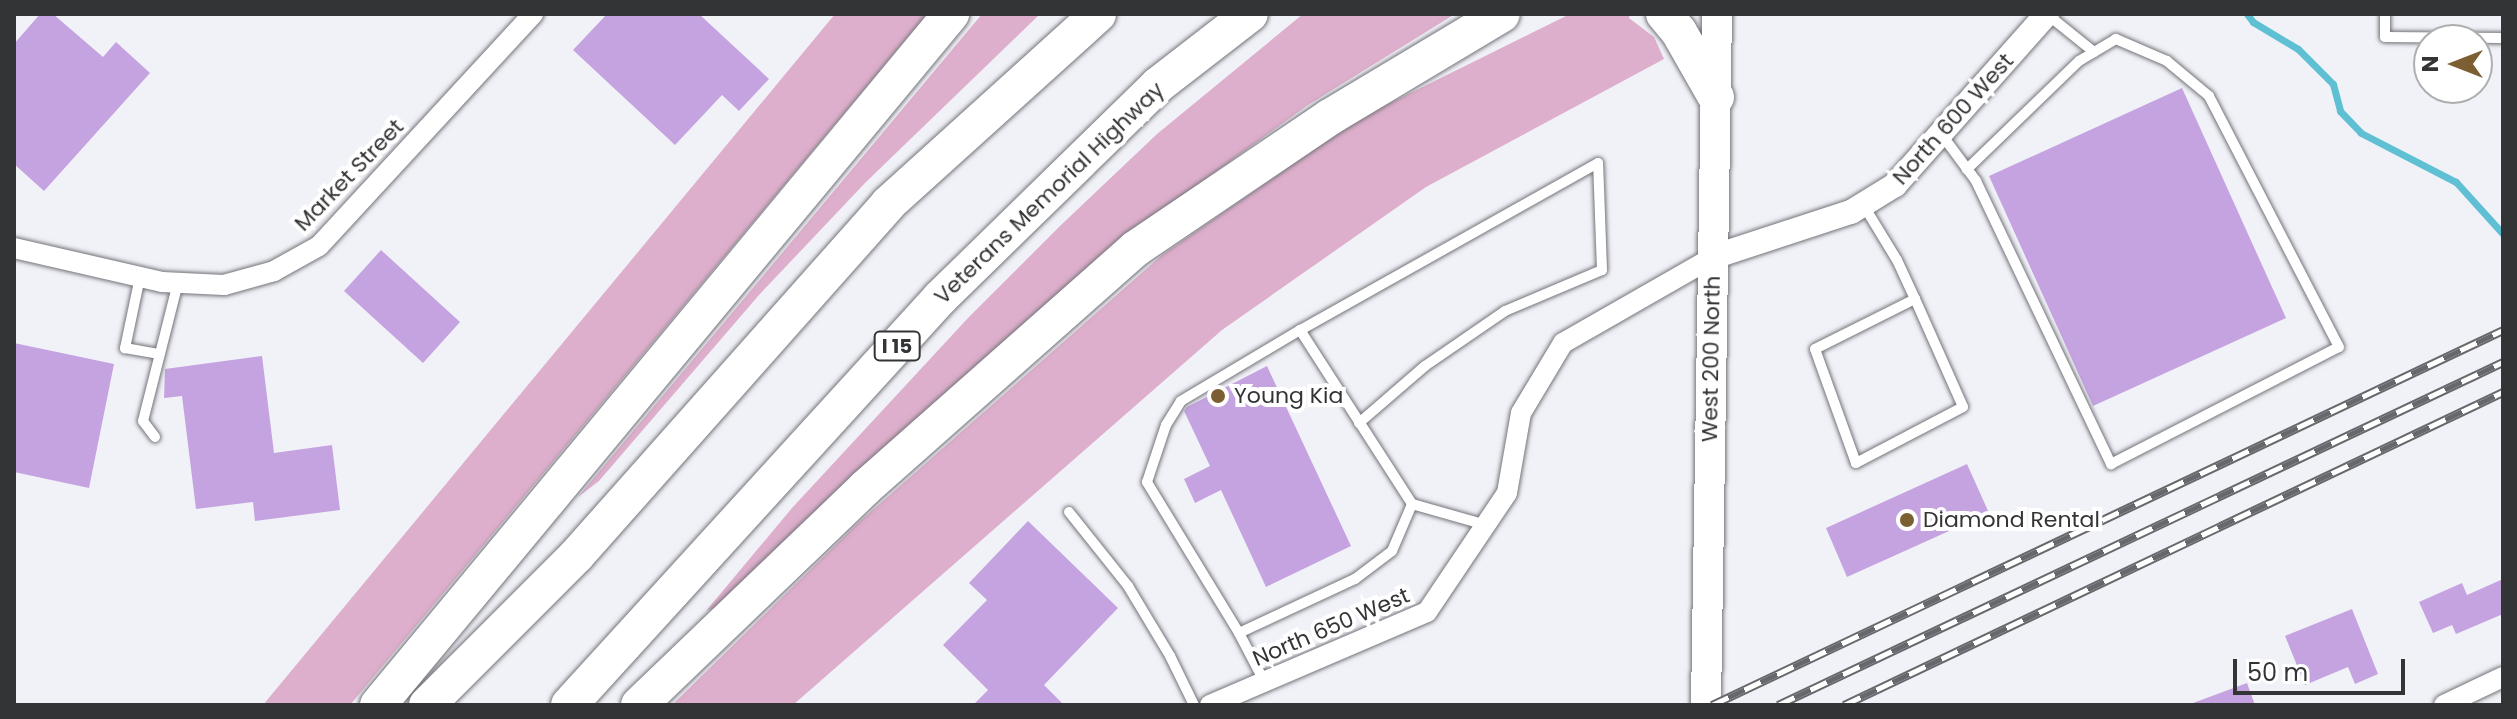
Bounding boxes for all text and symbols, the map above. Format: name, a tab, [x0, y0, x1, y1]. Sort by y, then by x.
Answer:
north arrow	[2413, 24, 2493, 104]
street label: North 600 West	[1887, 48, 2019, 190]
text: N	[2415, 56, 2446, 72]
street label: Veterans Memorial Highway	[929, 76, 1169, 310]
street label: Market Street	[289, 114, 409, 236]
street label: West 200 North	[1696, 276, 1726, 442]
road number: I 15	[873, 330, 921, 362]
place label: Young Kia	[1234, 383, 1343, 409]
marker: Young Kia	[1209, 387, 1227, 405]
place label: Diamond Rental	[1923, 507, 2100, 533]
marker: Diamond Rental	[1898, 511, 1916, 529]
street label: North 650 West	[1249, 582, 1413, 672]
scale bar	[2237, 643, 2409, 693]
text: 50 m	[2247, 656, 2308, 689]

